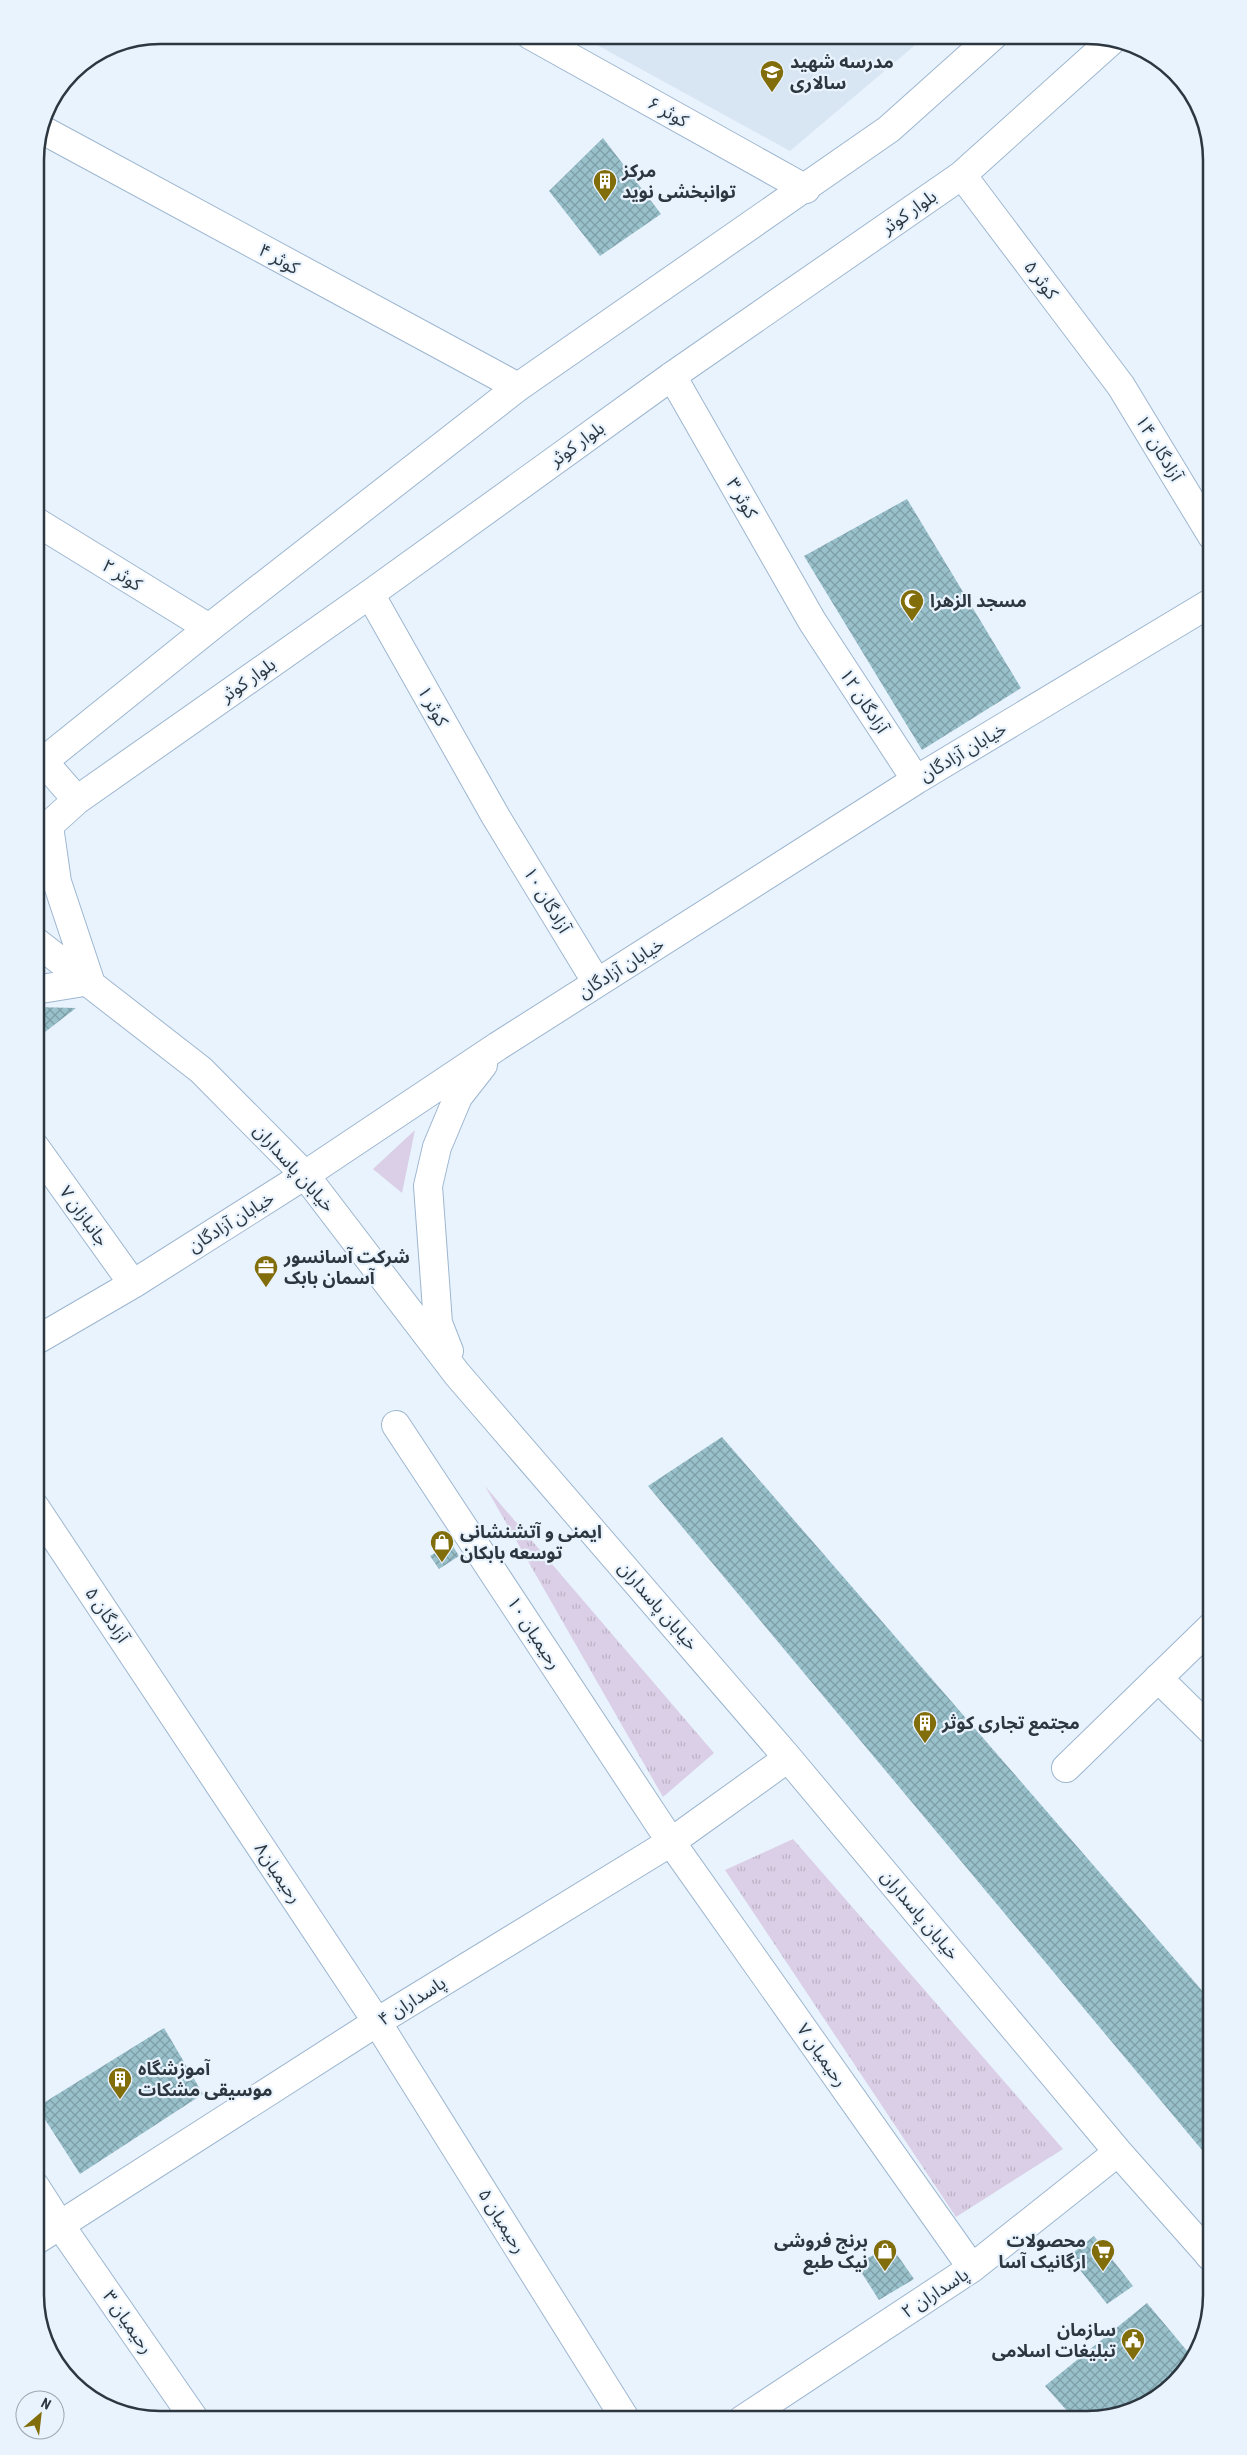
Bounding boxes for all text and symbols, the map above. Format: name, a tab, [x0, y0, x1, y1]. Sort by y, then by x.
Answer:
place label: مدرسه شهید سالاری	[790, 51, 894, 94]
school or university icon: مدرسه شهید سالاری	[759, 59, 785, 93]
street label: کوثر ۶	[644, 92, 693, 132]
place label: مرکز توانبخشی نوید	[621, 160, 737, 202]
building icon: مرکز توانبخشی نوید	[592, 168, 618, 202]
street label: بلوار کوثر	[876, 185, 941, 239]
street label: کوثر ۴	[255, 239, 304, 279]
street label: کوثر ۵	[1019, 256, 1063, 304]
street label: آزادگان ۱۴	[1131, 411, 1188, 486]
street label: بلوار کوثر	[545, 417, 609, 472]
street label: کوثر ۳	[722, 474, 763, 523]
street label: کوثر ۲	[98, 554, 146, 596]
mosque icon: مسجد الزهرا	[899, 588, 925, 622]
place label: مسجد الزهرا	[930, 590, 1027, 612]
street label: بلوار کوثر	[215, 653, 280, 707]
street label: آزادگان ۱۲	[835, 664, 893, 738]
street label: کوثر ۱	[413, 682, 453, 731]
street label: خیابان آزادگان	[916, 718, 1010, 786]
street label: آزادگان ۱۰	[519, 863, 576, 938]
street label: خیابان آزادگان	[574, 933, 668, 1003]
street label: خیابان پاسداران	[249, 1120, 339, 1217]
street label: جانبازان ۷	[55, 1182, 113, 1250]
street label: خیابان آزادگان	[184, 1187, 278, 1257]
place label: شرکت آسانسور آسمان بابک	[283, 1246, 410, 1288]
office icon: شرکت آسانسور آسمان بابک	[253, 1254, 279, 1288]
place label: ایمنی و آتشنشانی توسعه بابکان	[460, 1521, 602, 1563]
shop icon: ایمنی و آتشنشانی توسعه بابکان	[429, 1529, 455, 1563]
street label: خیابان پاسداران	[613, 1557, 703, 1655]
street label: آزادگان ۵	[80, 1583, 134, 1648]
street label: رحیمیان ۱۰	[502, 1592, 566, 1674]
building icon: مجتمع تجاری کوثر	[912, 1710, 938, 1744]
place label: مجتمع تجاری کوثر	[941, 1712, 1080, 1736]
street label: رحیمیان۸	[250, 1839, 306, 1907]
street label: خیابان پاسداران	[876, 1866, 964, 1964]
street label: پاسداران ۴	[374, 1972, 450, 2031]
street label: رحیمیان ۷	[792, 2019, 852, 2091]
place label: آموزشگاه موسیقی مشکات	[138, 2058, 273, 2100]
building icon: آموزشگاه موسیقی مشکات	[107, 2066, 133, 2100]
street label: رحیمیان ۵	[474, 2185, 530, 2257]
place label: برنج فروشی نیک طبع	[774, 2230, 868, 2275]
place label: محصولات ارگانیک آسا	[998, 2230, 1086, 2273]
shop icon: برنج فروشی نیک طبع	[872, 2238, 898, 2272]
supermarket icon: محصولات ارگانیک آسا	[1090, 2238, 1116, 2272]
street label: پاسداران ۲	[897, 2263, 973, 2323]
street label: رحیمیان ۳	[98, 2286, 158, 2358]
place label: سازمان تبلیغات اسلامی	[992, 2319, 1117, 2361]
public building icon: سازمان تبلیغات اسلامی	[1120, 2327, 1146, 2361]
north arrow	[15, 2390, 65, 2440]
text: N	[39, 2394, 54, 2413]

